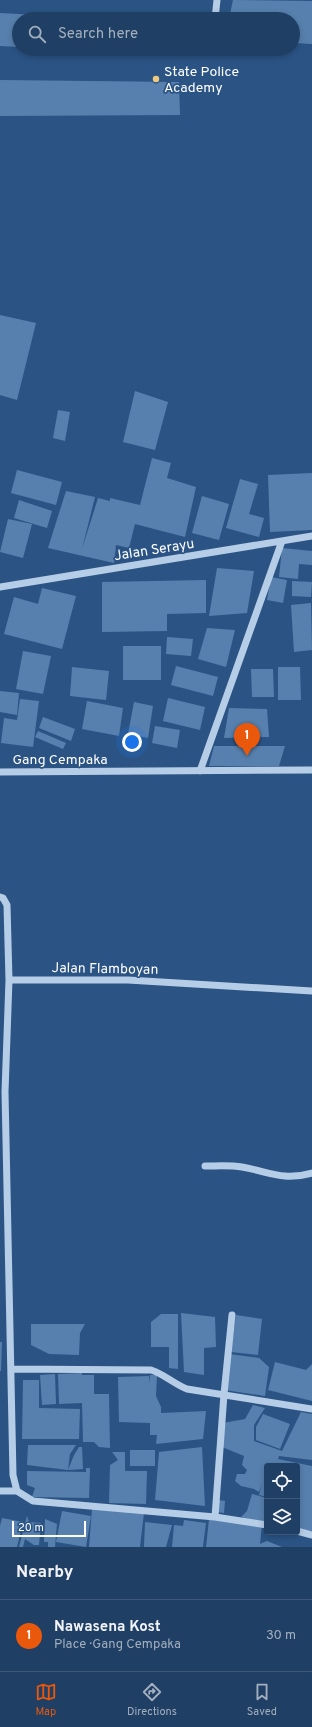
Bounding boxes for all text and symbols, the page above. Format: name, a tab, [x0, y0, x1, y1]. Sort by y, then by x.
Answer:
search box	[12, 12, 300, 56]
icon: search	[26, 23, 48, 45]
text: Search here	[58, 25, 138, 44]
place label: State Police Academy	[164, 64, 239, 97]
marker: State Police Academy	[151, 74, 161, 84]
street label: Jalan Serayu	[113, 536, 196, 565]
pin: 1	[234, 723, 260, 756]
your location	[122, 732, 142, 752]
street label: Gang Cempaka	[12, 752, 108, 769]
street label: Jalan Flamboyan	[51, 960, 158, 979]
map controls	[264, 1463, 300, 1535]
button: locate	[264, 1463, 300, 1499]
button: layers	[264, 1499, 300, 1535]
scale bar	[12, 1519, 86, 1538]
text: 20 m	[18, 1521, 44, 1535]
text: Nearby	[16, 1562, 73, 1584]
text: Nawasena Kost	[54, 1618, 161, 1637]
text: 1	[26, 1628, 32, 1644]
text: 30 m	[266, 1628, 296, 1644]
text: Place · Gang Cempaka	[54, 1637, 181, 1653]
tab: Map	[35, 1681, 57, 1719]
tab: Directions	[127, 1681, 177, 1719]
tab: Saved	[247, 1681, 277, 1719]

